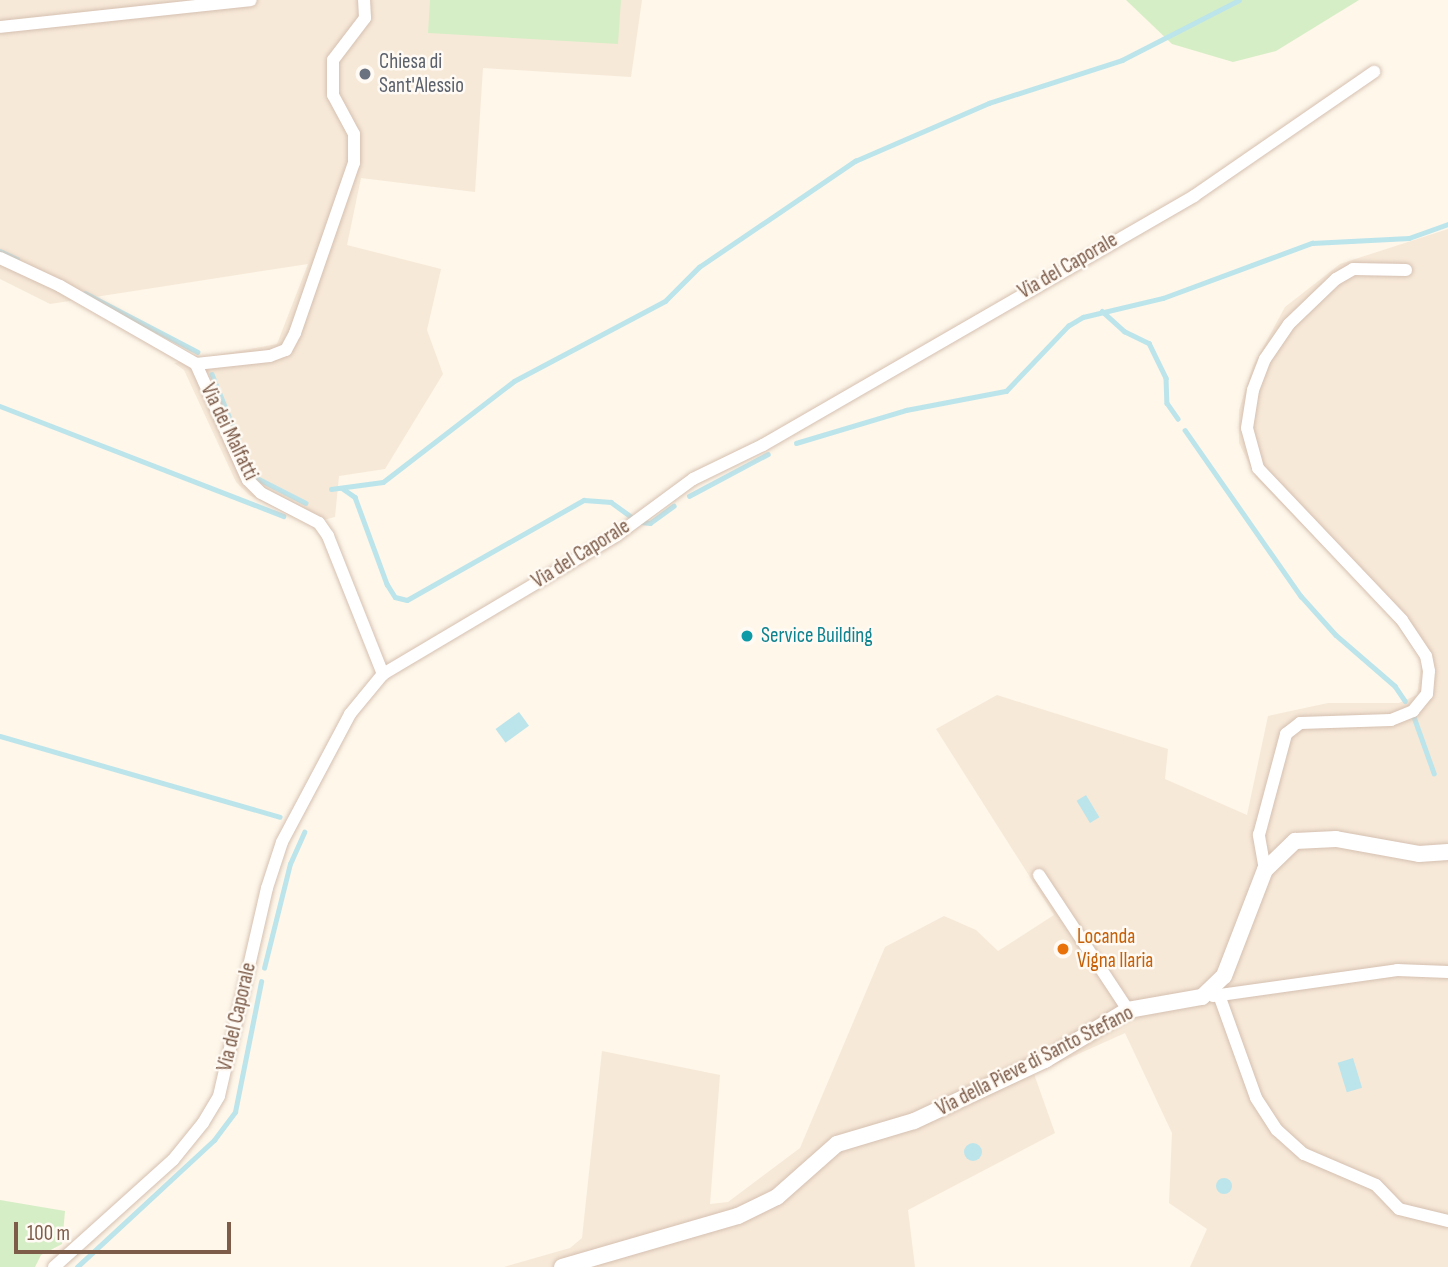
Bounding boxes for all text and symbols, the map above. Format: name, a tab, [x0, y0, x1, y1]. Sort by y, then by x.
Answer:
place label: Chiesa di Sant'Alessio	[379, 49, 464, 99]
marker: Chiesa di Sant'Alessio	[357, 66, 373, 82]
street label: Via del Caporale	[1014, 227, 1122, 305]
street label: Via dei Malfatti	[195, 380, 263, 484]
street label: Via del Caporale	[527, 514, 635, 594]
place label: Service Building	[761, 623, 873, 649]
marker: Service Building	[739, 628, 755, 644]
place label: Locanda Vigna Ilaria	[1077, 924, 1153, 974]
marker: Locanda Vigna Ilaria	[1055, 941, 1071, 957]
street label: Via del Caporale	[212, 960, 262, 1074]
street label: Via della Pieve di Santo Stefano	[932, 1000, 1138, 1122]
scale bar	[18, 1208, 234, 1252]
text: 100 m	[27, 1221, 70, 1246]

